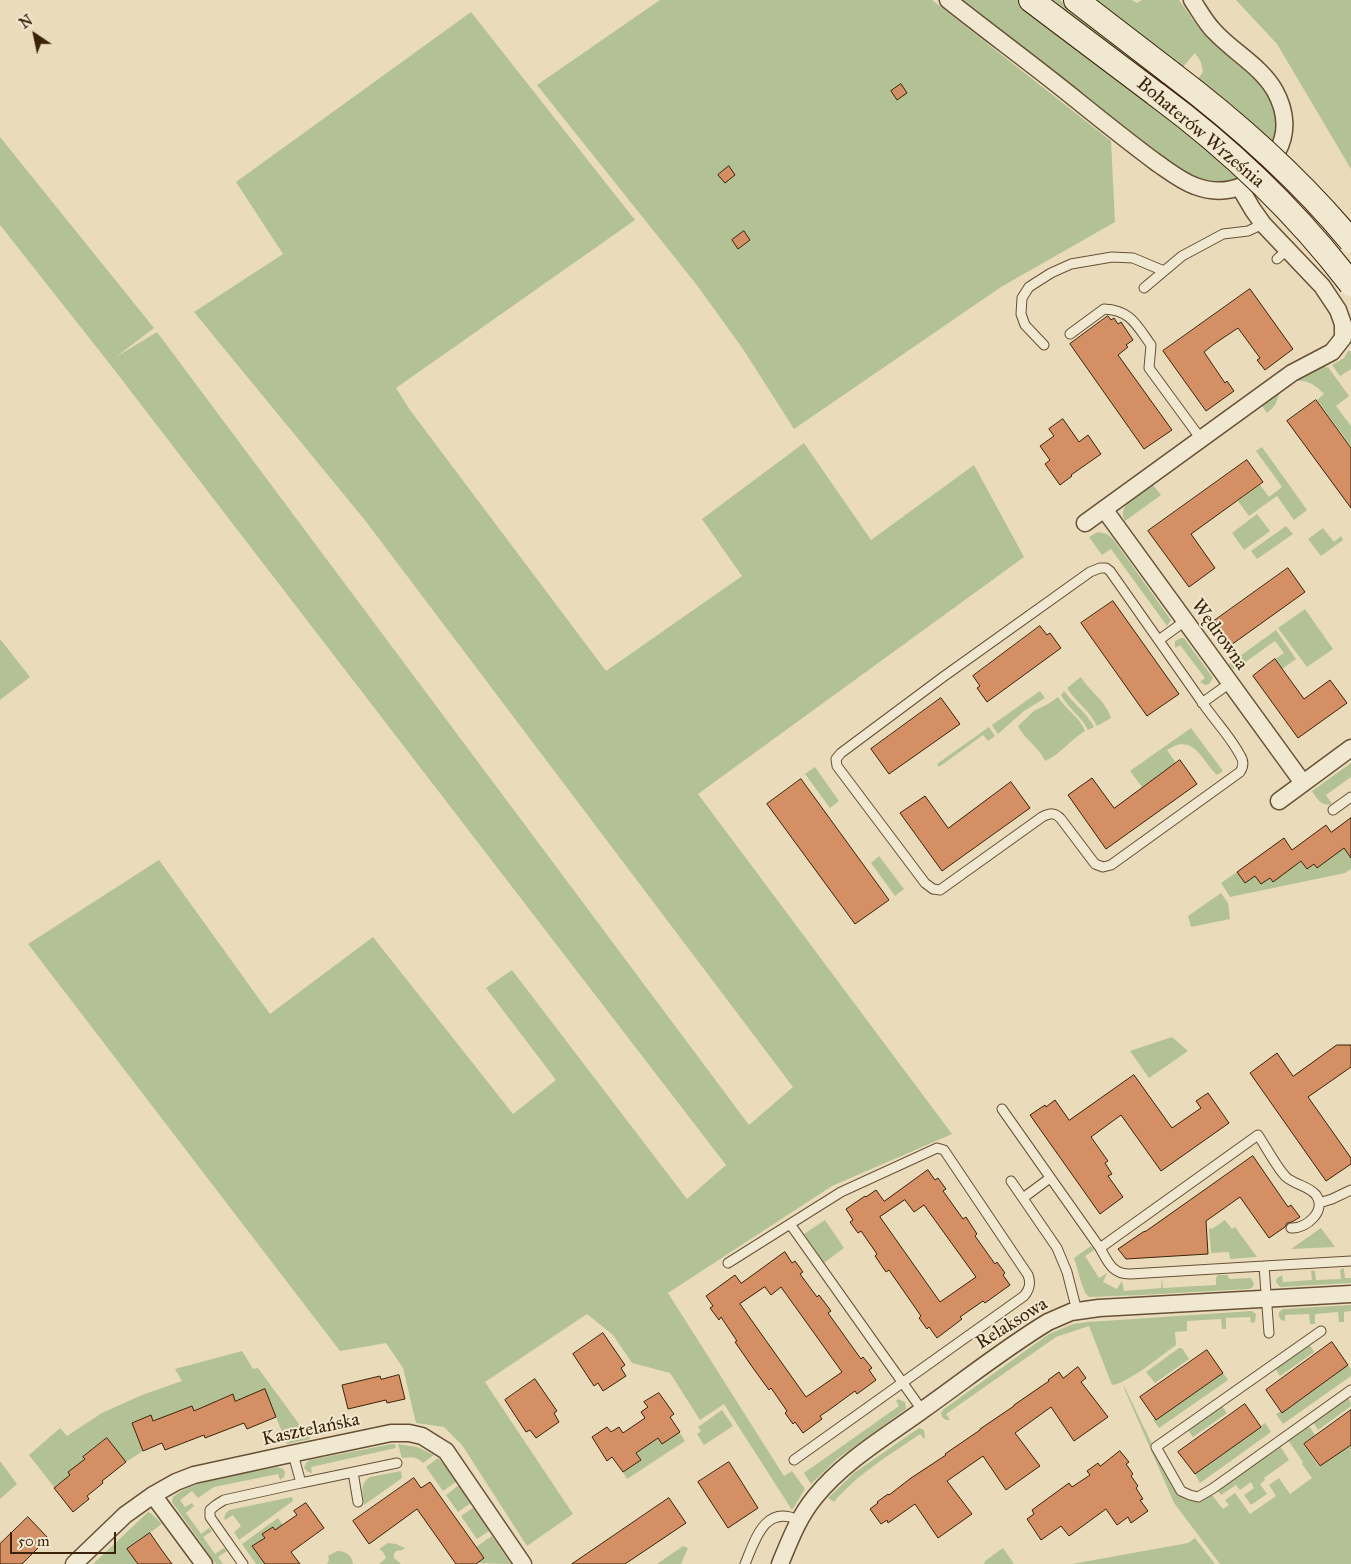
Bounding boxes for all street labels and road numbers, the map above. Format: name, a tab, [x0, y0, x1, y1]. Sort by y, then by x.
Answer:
street label: Bohaterów Września	[1131, 73, 1269, 193]
street label: Wędrowna	[1186, 595, 1252, 675]
street label: Relaksowa	[972, 1293, 1052, 1355]
street label: Kasztelańska	[260, 1409, 362, 1451]

